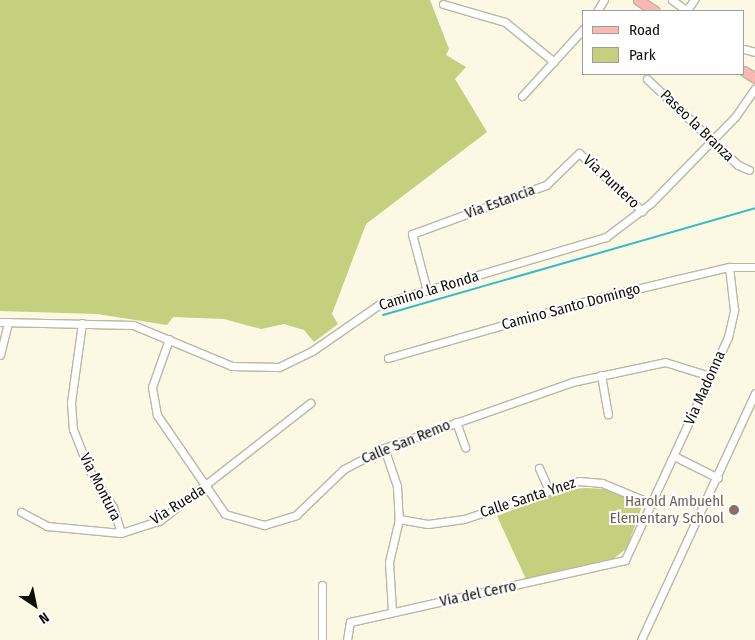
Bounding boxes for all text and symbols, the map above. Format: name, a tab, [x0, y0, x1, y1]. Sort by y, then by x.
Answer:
legend	[582, 10, 745, 75]
text: Road	[629, 21, 660, 39]
text: Park	[629, 46, 656, 64]
street label: Paseo la Branza	[656, 86, 738, 166]
street label: Via Puntero	[579, 151, 643, 213]
street label: Via Estancia	[463, 181, 537, 223]
street label: Camino la Ronda	[377, 267, 481, 315]
street label: Camino Santo Domingo	[500, 280, 642, 334]
street label: Via Madonna	[681, 348, 729, 428]
street label: Calle San Remo	[359, 416, 453, 468]
street label: Via Montura	[75, 450, 125, 524]
street label: Calle Santa Ynez	[478, 474, 578, 522]
street label: Via Rueda	[147, 481, 209, 529]
place label: Harold Ambuehl Elementary School	[610, 492, 724, 527]
marker: Harold Ambuehl Elementary School	[728, 504, 740, 516]
street label: Via del Cerro	[438, 577, 518, 611]
north arrow	[10, 580, 60, 630]
text: N	[35, 608, 52, 627]

